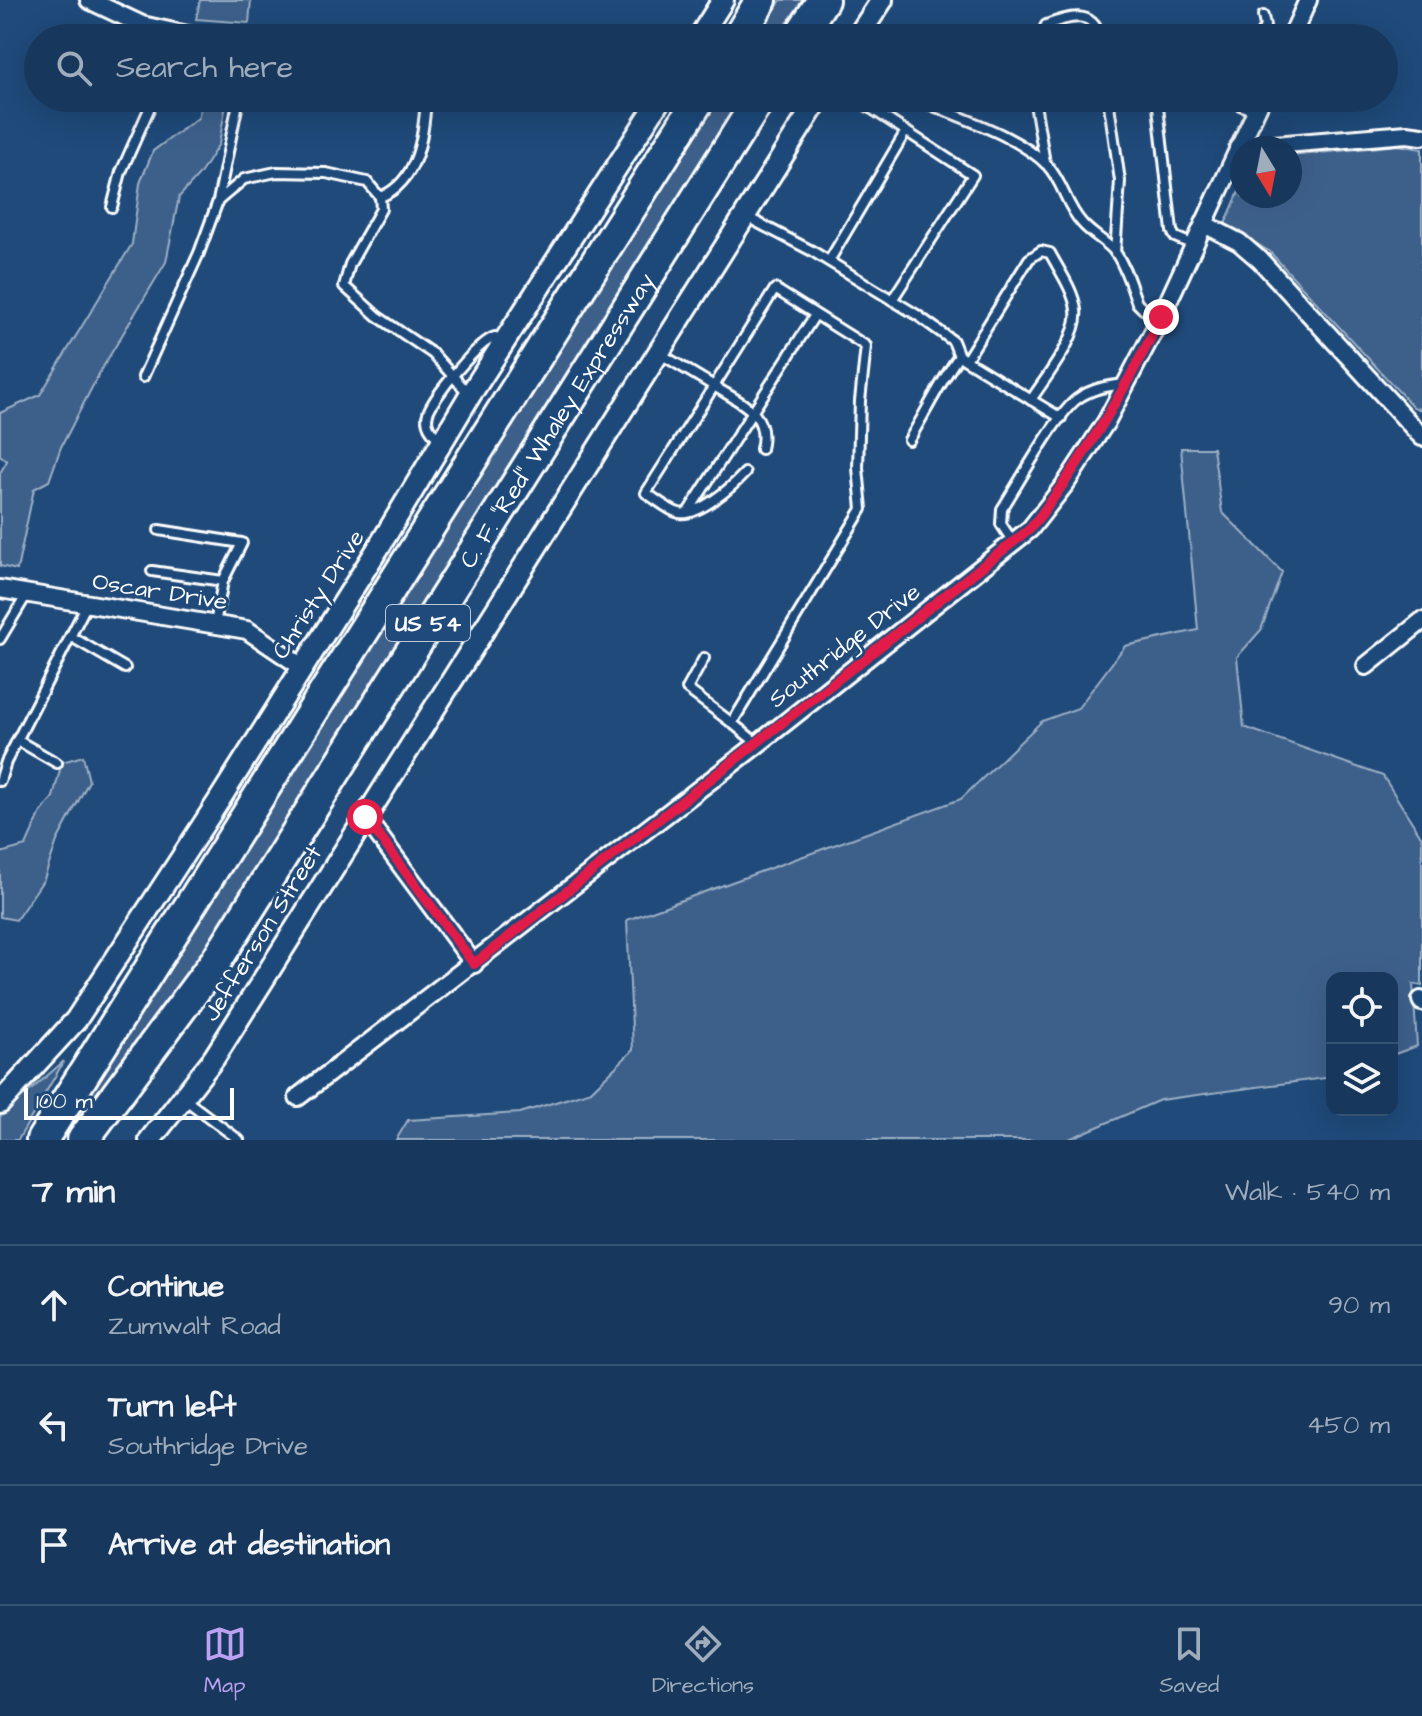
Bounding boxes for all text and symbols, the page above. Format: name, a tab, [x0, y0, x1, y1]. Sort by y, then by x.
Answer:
search box	[24, 24, 1398, 112]
icon: search	[52, 46, 96, 90]
text: Search here	[116, 47, 293, 89]
north arrow	[1230, 136, 1302, 208]
street label: C. F. “Red” Whaley Expressway	[452, 267, 664, 575]
route end	[1143, 299, 1179, 335]
street label: Christy Drive	[264, 523, 374, 666]
street label: Oscar Drive	[90, 565, 230, 619]
street label: Southridge Drive	[761, 576, 928, 717]
road number: US 54	[386, 605, 470, 641]
route start	[347, 799, 383, 835]
street label: Jefferson Street	[195, 839, 331, 1028]
map controls	[1326, 972, 1398, 1116]
button: locate	[1326, 972, 1398, 1044]
button: layers	[1326, 1044, 1398, 1116]
scale bar	[24, 1084, 234, 1120]
text: 100 m	[36, 1086, 93, 1117]
text: 7 min	[32, 1168, 115, 1216]
text: Walk · 540 m	[1225, 1174, 1390, 1210]
text: Continue	[108, 1266, 224, 1308]
icon: ahead	[32, 1283, 76, 1327]
text: 90 m	[1328, 1287, 1390, 1323]
text: Zumwalt Road	[108, 1308, 281, 1344]
text: Turn left	[108, 1386, 236, 1428]
icon: left	[32, 1403, 76, 1447]
text: 450 m	[1307, 1407, 1390, 1443]
text: Southridge Drive	[108, 1428, 308, 1464]
icon: arrive	[32, 1523, 76, 1567]
text: Arrive at destination	[108, 1524, 390, 1566]
tab: Map	[203, 1622, 247, 1701]
tab: Directions	[652, 1622, 754, 1701]
tab: Saved	[1159, 1622, 1219, 1701]

